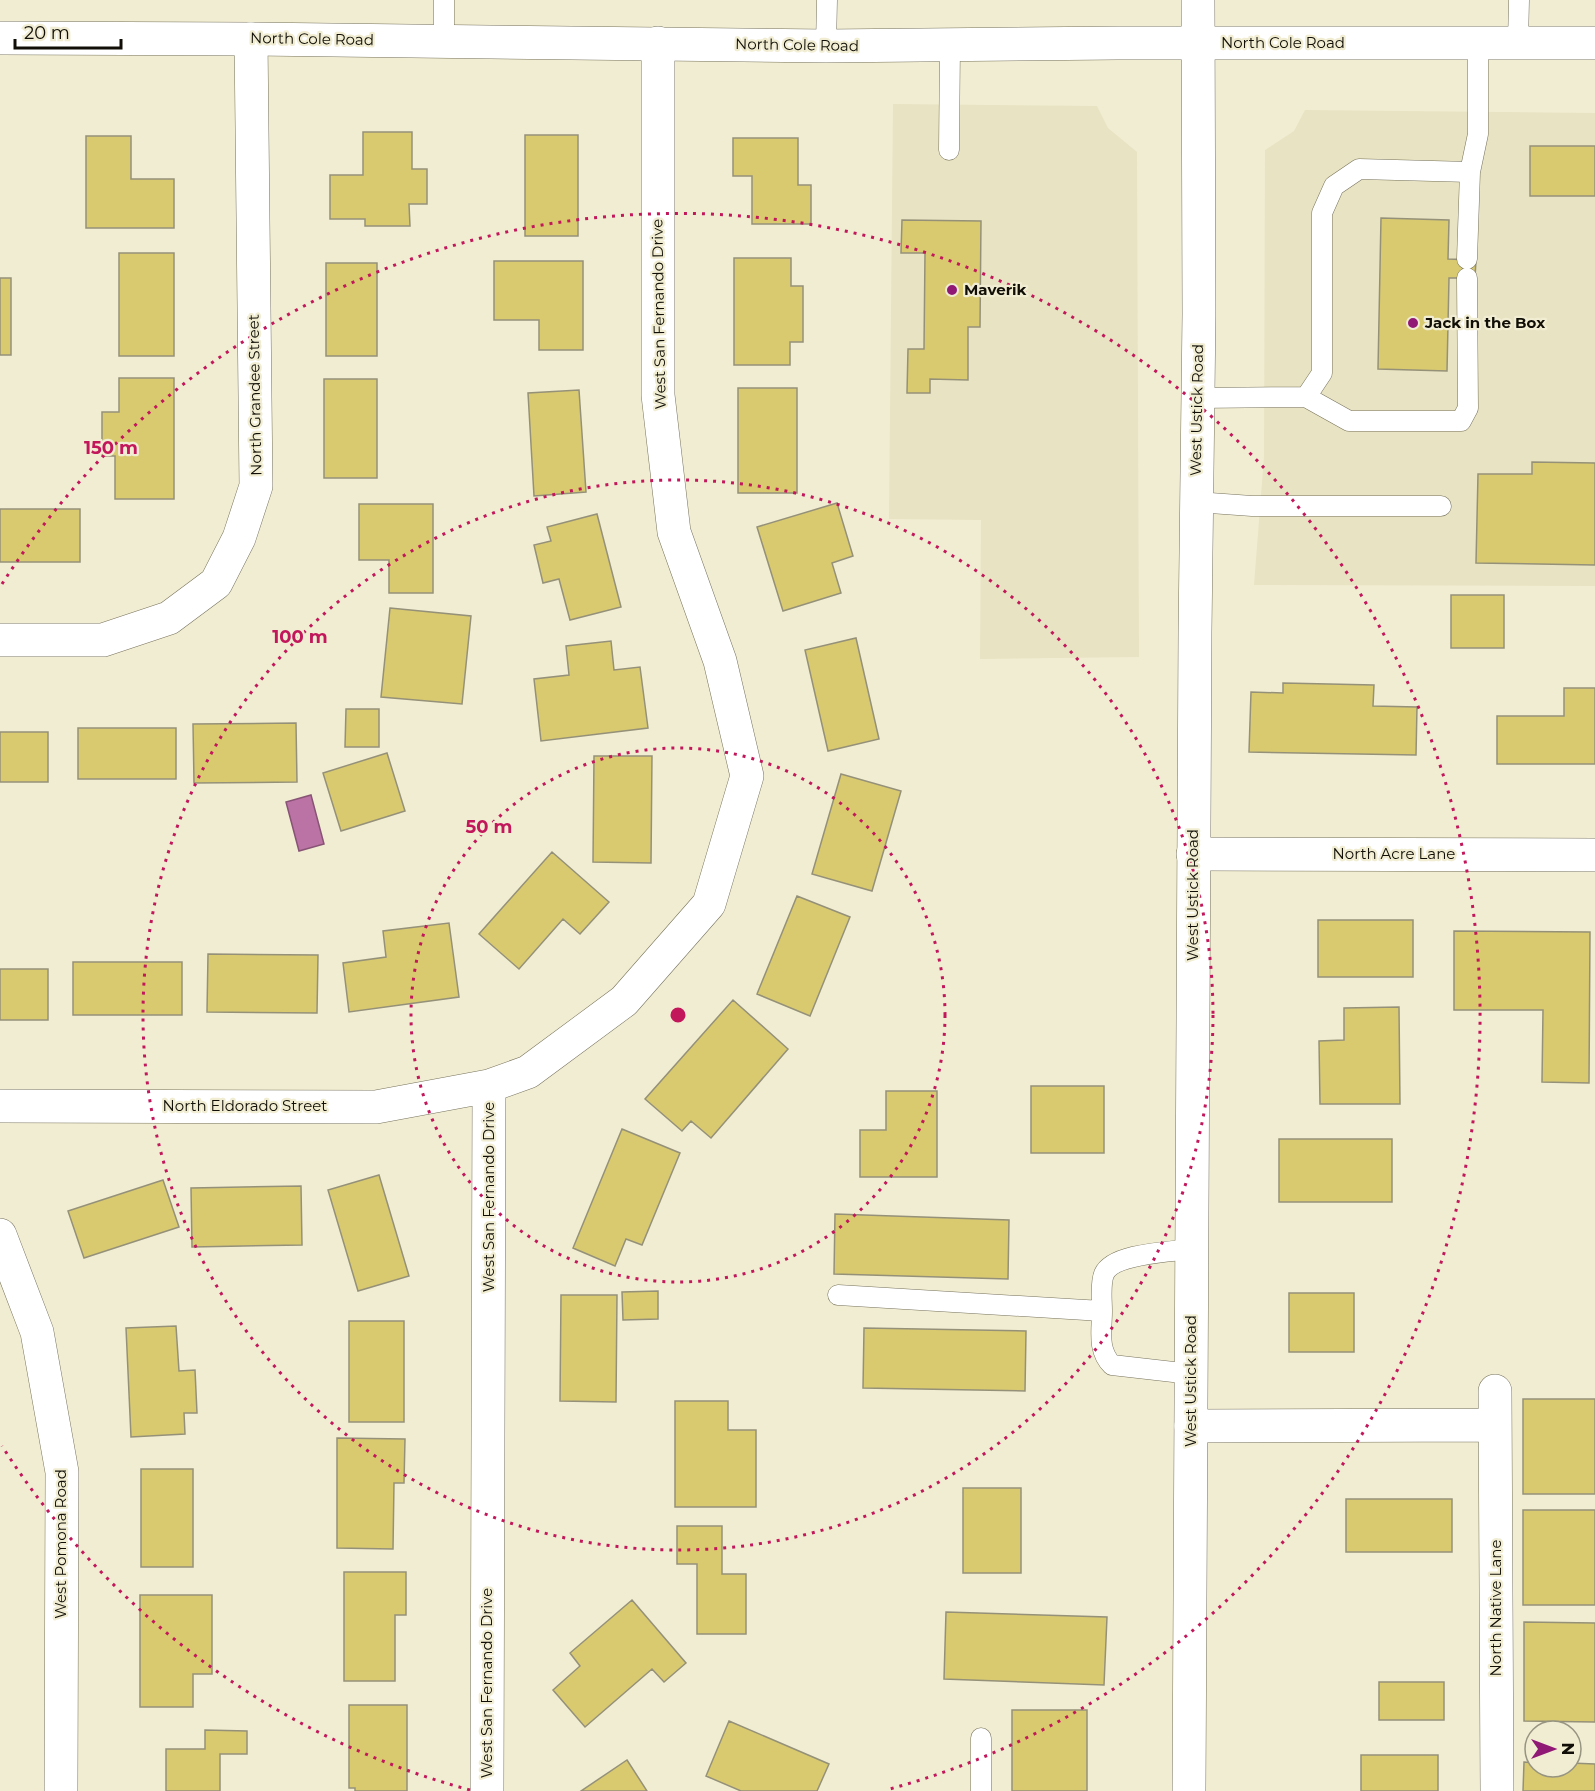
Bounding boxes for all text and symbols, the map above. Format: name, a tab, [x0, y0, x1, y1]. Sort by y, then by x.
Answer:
scale bar	[15, 12, 122, 50]
text: 20 m	[24, 22, 70, 44]
street label: North Cole Road	[250, 28, 374, 49]
street label: North Cole Road	[1221, 33, 1345, 52]
street label: North Cole Road	[735, 34, 859, 55]
street label: West San Fernando Drive	[647, 219, 670, 409]
place label: Maverik	[964, 280, 1027, 299]
marker: Maverik	[945, 283, 959, 297]
place label: Jack in the Box	[1424, 313, 1545, 332]
street label: North Grandee Street	[244, 314, 265, 476]
marker: Jack in the Box	[1406, 316, 1420, 330]
street label: West Ustick Road	[1186, 344, 1207, 476]
text: 150 m	[84, 437, 138, 459]
text: 100 m	[272, 626, 328, 648]
text: 50 m	[466, 816, 512, 838]
street label: West Ustick Road	[1183, 829, 1202, 961]
street label: North Acre Lane	[1333, 844, 1455, 863]
centre of rings	[668, 1005, 688, 1025]
street label: North Eldorado Street	[163, 1096, 327, 1115]
street label: West San Fernando Drive	[479, 1102, 498, 1292]
street label: West Ustick Road	[1181, 1315, 1200, 1447]
street label: West Pomona Road	[51, 1469, 70, 1619]
street label: North Native Lane	[1486, 1540, 1505, 1676]
street label: West San Fernando Drive	[477, 1588, 496, 1778]
north arrow	[1523, 1719, 1583, 1779]
text: N	[1558, 1743, 1577, 1755]

